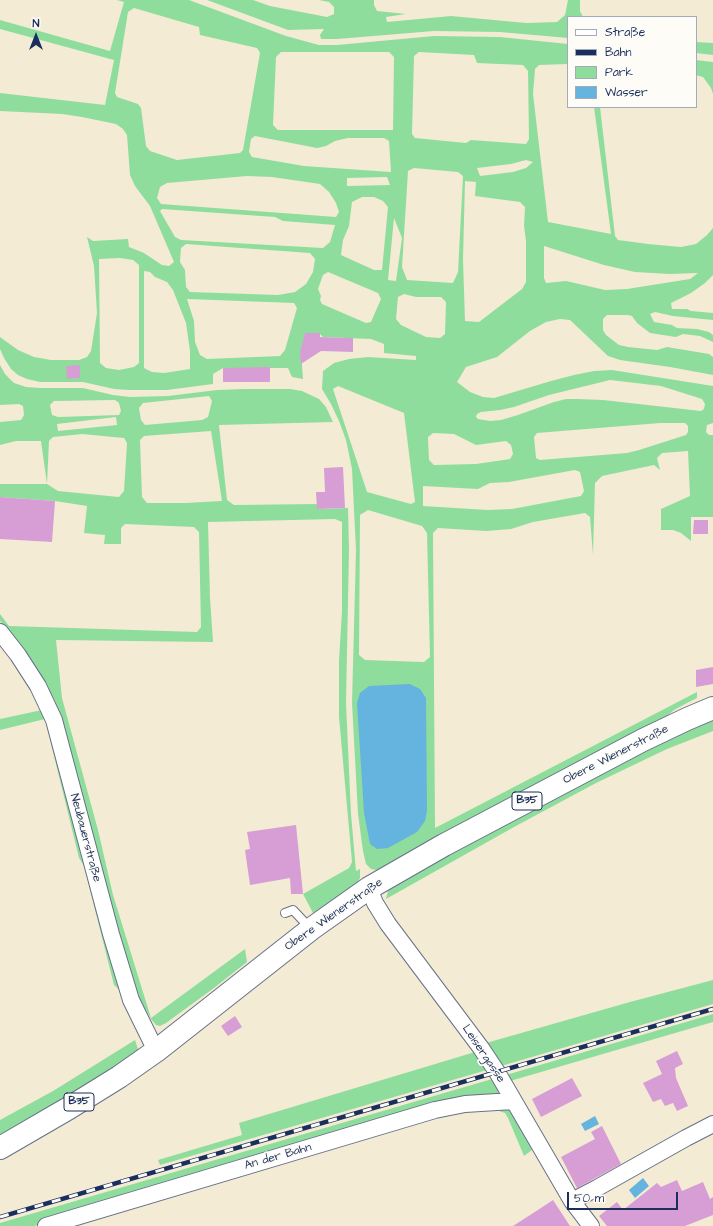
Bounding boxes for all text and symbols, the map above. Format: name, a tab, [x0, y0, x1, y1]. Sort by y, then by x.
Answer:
north arrow	[16, 16, 56, 56]
text: N	[33, 16, 39, 31]
legend	[567, 16, 697, 108]
text: Straße	[605, 24, 645, 41]
text: Bahn	[605, 44, 632, 61]
text: Park	[605, 64, 633, 81]
text: Wasser	[605, 84, 648, 101]
street label: Obere Wienerstraße	[561, 722, 671, 788]
street label: Neubauerstraße	[66, 792, 104, 884]
road number: B35	[512, 792, 542, 810]
street label: Obere Wienerstraße	[282, 876, 386, 954]
street label: Leisergasse	[458, 1022, 508, 1086]
road number: B35	[64, 1093, 94, 1111]
street label: An der Bahn	[243, 1141, 313, 1173]
scale bar	[569, 1184, 680, 1210]
text: 50 m	[574, 1190, 604, 1207]

